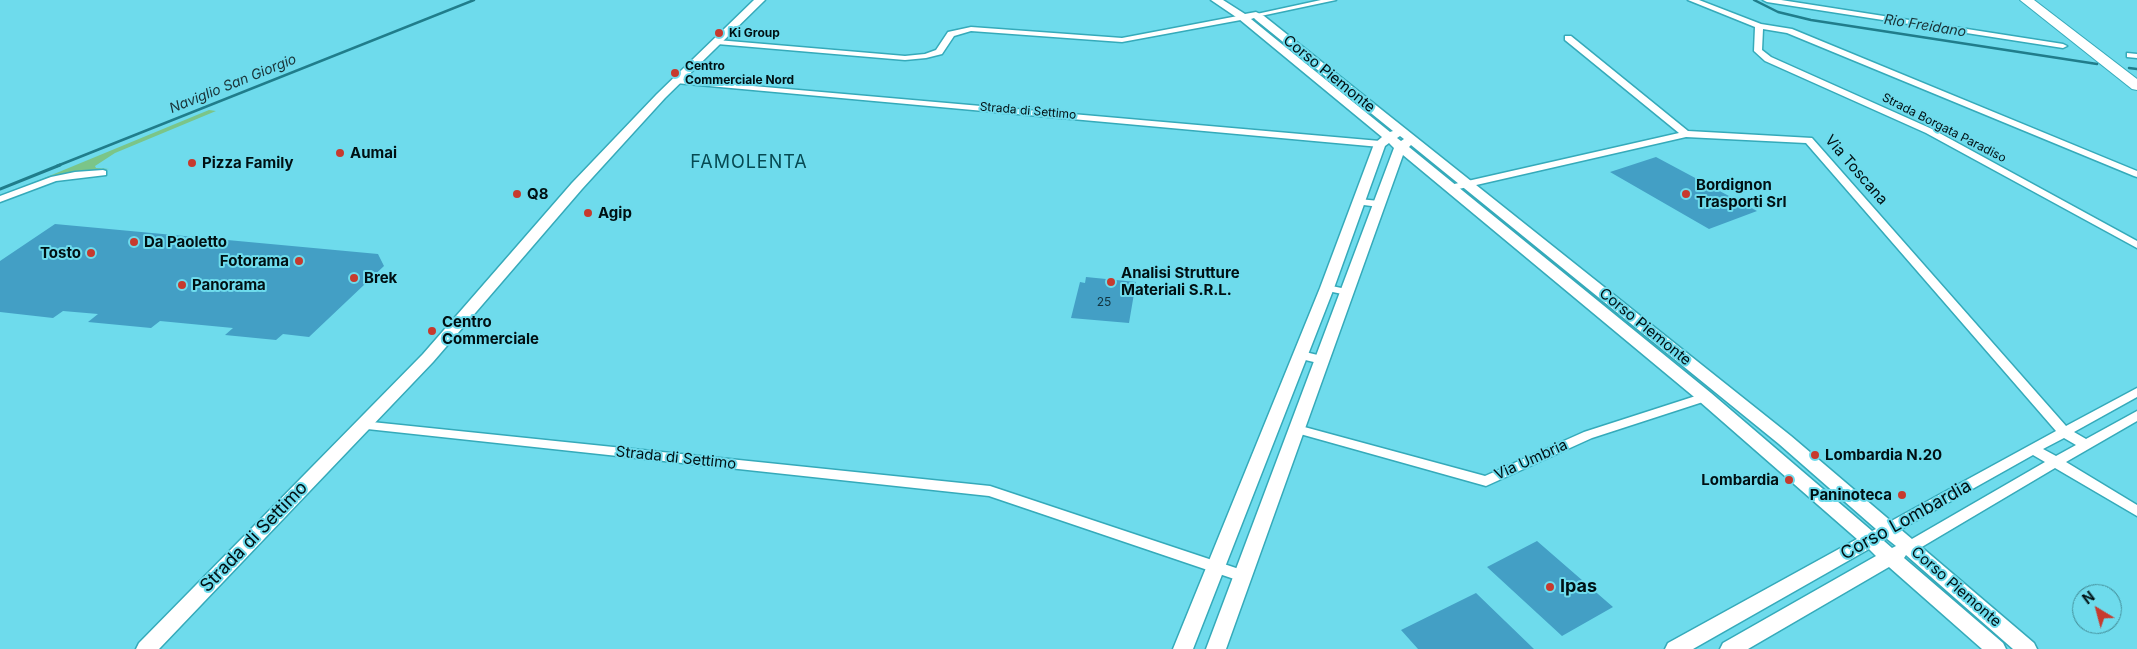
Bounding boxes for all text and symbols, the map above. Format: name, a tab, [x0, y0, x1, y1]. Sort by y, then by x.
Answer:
water label: Rio Freidano	[1883, 11, 1967, 41]
place label: Ki Group	[729, 26, 780, 40]
marker: Ki Group	[713, 27, 725, 39]
street label: Corso Piemonte	[1279, 31, 1379, 117]
water label: Naviglio San Giorgio	[167, 51, 299, 117]
place label: Centro Commerciale Nord	[685, 59, 794, 87]
marker: Centro Commerciale Nord	[669, 67, 681, 79]
street label: Strada Borgata Paradiso	[1880, 90, 2008, 166]
street label: Strada di Settimo	[979, 100, 1077, 122]
street label: Via Toscana	[1821, 131, 1891, 209]
place label: Aumai	[350, 144, 397, 162]
marker: Aumai	[334, 147, 346, 159]
district label: FAMOLENTA	[689, 152, 809, 174]
place label: Pizza Family	[202, 154, 293, 172]
marker: Pizza Family	[186, 157, 198, 169]
place label: Bordignon Trasporti Srl	[1696, 176, 1787, 211]
place label: Q8	[527, 185, 548, 203]
marker: Q8	[511, 188, 523, 200]
marker: Bordignon Trasporti Srl	[1680, 188, 1692, 200]
place label: Agip	[598, 204, 632, 222]
marker: Agip	[582, 207, 594, 219]
place label: Da Paoletto	[144, 233, 227, 251]
marker: Da Paoletto	[128, 236, 140, 248]
place label: Tosto	[40, 244, 81, 262]
marker: Tosto	[85, 247, 97, 259]
place label: Fotorama	[220, 252, 289, 270]
marker: Fotorama	[293, 255, 305, 267]
place label: Analisi Strutture Materiali S.R.L.	[1121, 264, 1240, 299]
place label: Brek	[364, 269, 397, 287]
marker: Brek	[348, 272, 360, 284]
place label: Panorama	[192, 276, 266, 294]
marker: Analisi Strutture Materiali S.R.L.	[1105, 276, 1117, 288]
marker: Panorama	[176, 279, 188, 291]
street label: Corso Piemonte	[1595, 284, 1695, 370]
house number: 25	[1097, 295, 1111, 309]
place label: Centro Commerciale	[442, 313, 539, 348]
marker: Centro Commerciale	[426, 325, 438, 337]
street label: Via Umbria	[1492, 436, 1570, 484]
street label: Strada di Settimo	[615, 443, 737, 473]
place label: Lombardia N.20	[1825, 446, 1942, 464]
marker: Lombardia N.20	[1809, 449, 1821, 461]
place label: Lombardia	[1701, 471, 1779, 489]
marker: Lombardia	[1783, 474, 1795, 486]
street label: Corso Lombardia	[1837, 475, 1975, 565]
street label: Strada di Settimo	[196, 477, 312, 597]
place label: Paninoteca	[1810, 486, 1892, 504]
marker: Paninoteca	[1896, 489, 1908, 501]
street label: Corso Piemonte	[1907, 543, 2005, 631]
place label: Ipas	[1560, 576, 1597, 598]
marker: Ipas	[1544, 581, 1556, 593]
north arrow	[2072, 584, 2122, 634]
text: N	[2079, 587, 2098, 607]

